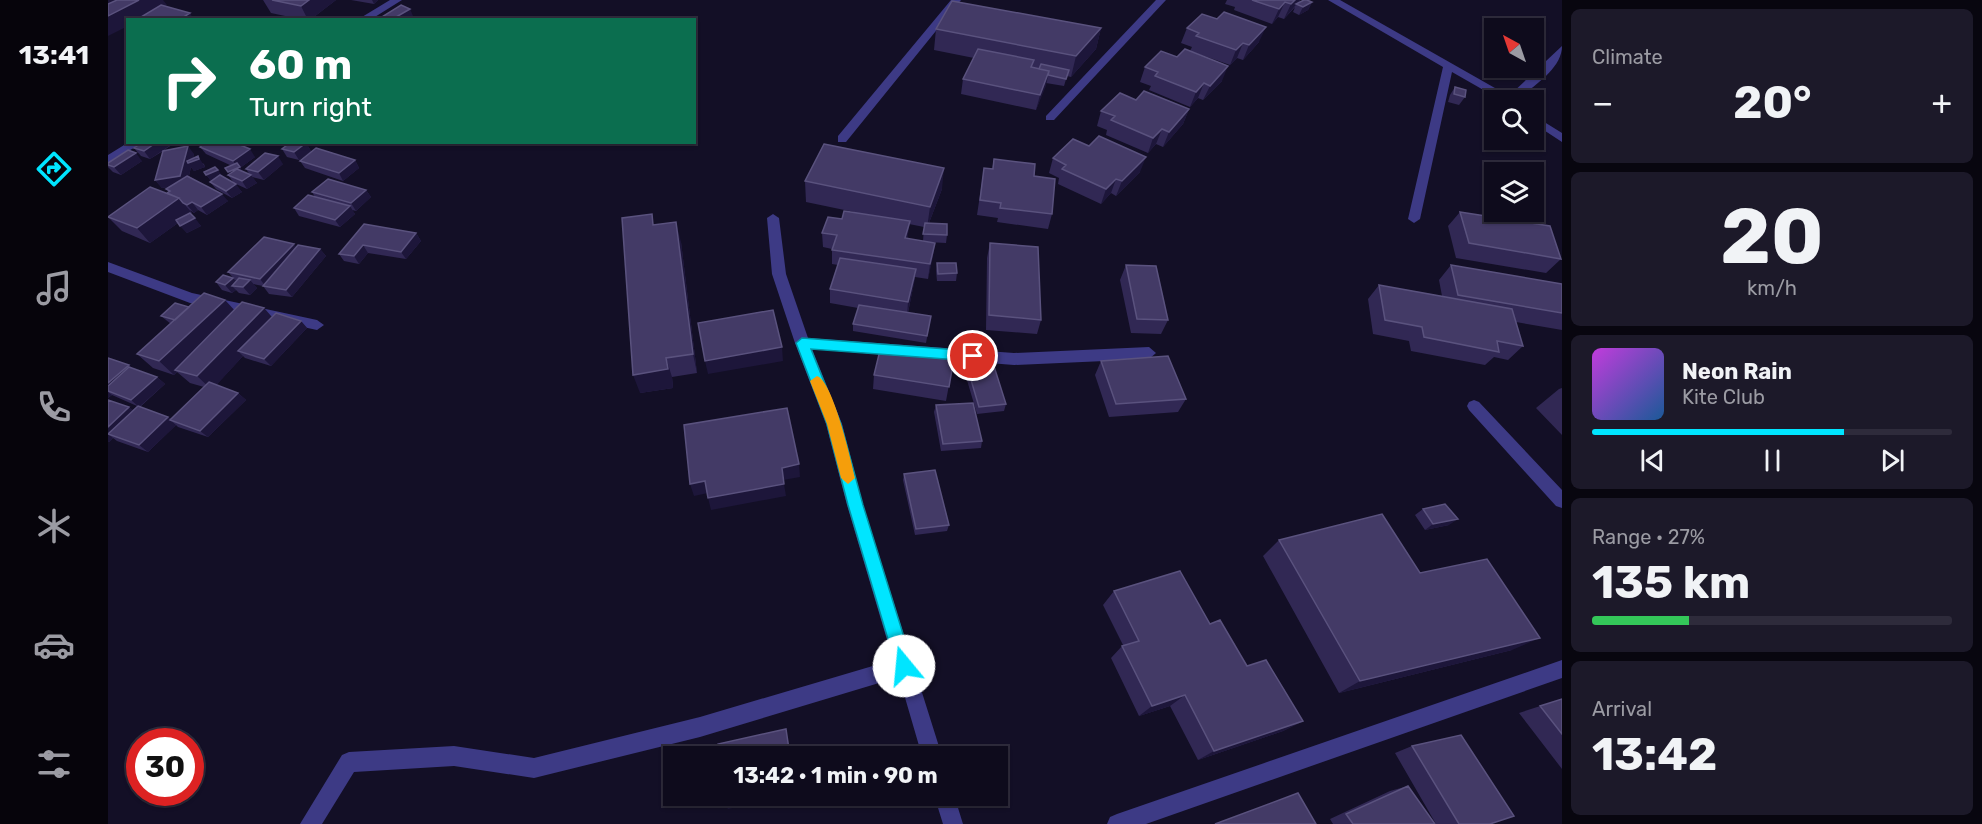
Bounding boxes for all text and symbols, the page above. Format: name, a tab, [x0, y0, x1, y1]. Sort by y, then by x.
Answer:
north arrow	[1484, 18, 1544, 78]
map controls	[1484, 18, 1544, 222]
text: 13:41	[19, 39, 89, 71]
text: 60 m	[249, 40, 352, 90]
icon: right	[150, 42, 228, 120]
text: Climate	[1592, 45, 1663, 69]
text: 20°	[1733, 76, 1812, 129]
text: −	[1592, 83, 1613, 122]
text: +	[1931, 83, 1952, 122]
button: search	[1484, 90, 1544, 150]
text: Turn right	[249, 91, 372, 123]
icon: directions	[33, 148, 75, 190]
button: layers	[1484, 162, 1544, 222]
text: 20	[1720, 190, 1824, 283]
icon: music	[33, 267, 75, 309]
text: km/h	[1747, 276, 1797, 300]
pin	[947, 330, 998, 381]
icon: arrive	[956, 339, 989, 372]
text: Neon Rain	[1682, 358, 1792, 385]
text: Kite Club	[1682, 385, 1765, 409]
icon: phone	[33, 386, 75, 428]
icon: previous	[1636, 444, 1669, 477]
icon: pause	[1756, 444, 1789, 477]
icon: next	[1876, 444, 1909, 477]
icon: climate	[33, 505, 75, 547]
text: Range · 27%	[1592, 525, 1705, 549]
text: 135 km	[1592, 556, 1750, 609]
icon: car	[33, 624, 75, 666]
position arrow	[872, 634, 936, 698]
text: Arrival	[1592, 697, 1652, 721]
speed limit sign: 30	[126, 728, 204, 806]
text: 13:42	[1592, 728, 1717, 781]
icon: filters	[33, 743, 75, 785]
text: 13:42 · 1 min · 90 m	[733, 762, 938, 789]

